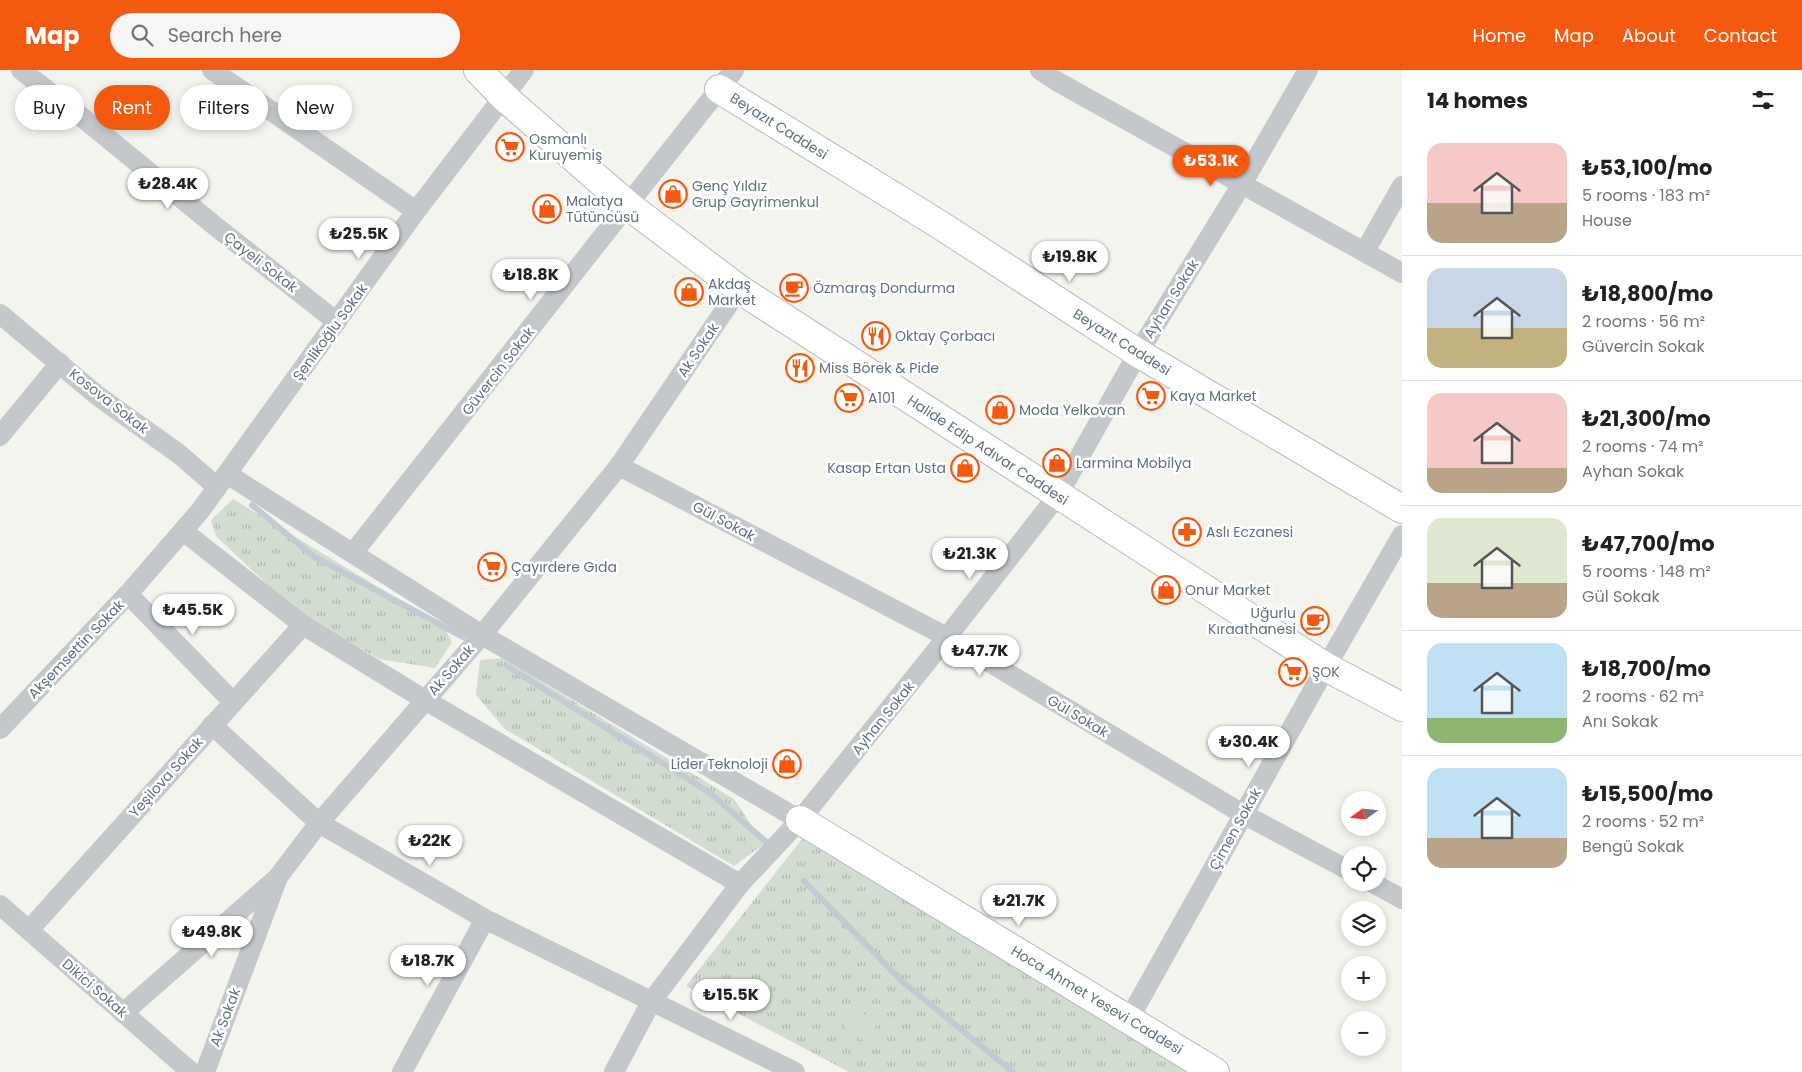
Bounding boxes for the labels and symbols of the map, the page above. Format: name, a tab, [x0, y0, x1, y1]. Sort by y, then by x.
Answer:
street label: Beyazıt Caddesi	[726, 88, 832, 164]
place label: Osmanlı Kuruyemiş	[529, 129, 602, 165]
supermarket icon: Osmanlı Kuruyemiş	[495, 132, 525, 162]
pin: ₺53.1K	[1170, 144, 1252, 187]
pin: ₺28.4K	[127, 168, 209, 210]
place label: Genç Yıldız Grup Gayrimenkul	[692, 176, 819, 212]
shop icon: Genç Yıldız Grup Gayrimenkul	[658, 179, 688, 209]
place label: Malatya Tütüncüsü	[566, 191, 639, 227]
shop icon: Malatya Tütüncüsü	[532, 194, 562, 224]
pin: ₺25.5K	[318, 218, 400, 260]
street label: Çayeli Sokak	[220, 227, 303, 298]
pin: ₺19.8K	[1029, 240, 1111, 283]
street label: Ayhan Sokak	[1139, 255, 1204, 342]
pin: ₺18.8K	[490, 258, 572, 301]
cafe icon: Özmaraş Dondurma	[779, 273, 809, 303]
place label: Akdaş Market	[708, 274, 756, 310]
shop icon: Akdaş Market	[674, 277, 704, 307]
place label: Özmaraş Dondurma	[813, 278, 955, 298]
street label: Şenlikoğlu Sokak	[288, 279, 373, 385]
street label: Beyazıt Caddesi	[1069, 304, 1175, 380]
street label: Ak Sokak	[673, 318, 724, 381]
restaurant icon: Oktay Çorbacı	[861, 321, 891, 351]
street label: Güvercin Sokak	[457, 322, 539, 419]
place label: Oktay Çorbacı	[895, 326, 995, 346]
restaurant icon: Miss Börek & Pide	[785, 353, 815, 383]
place label: Miss Börek & Pide	[819, 358, 939, 378]
street label: Kosova Sokak	[65, 364, 153, 439]
supermarket icon: Kaya Market	[1136, 381, 1166, 411]
supermarket icon: A101	[834, 383, 864, 413]
place label: Kaya Market	[1170, 386, 1257, 406]
place label: A101	[868, 388, 895, 408]
street label: Halide Edip Adıvar Caddesi	[904, 390, 1072, 510]
shop icon: Moda Yelkovan	[985, 395, 1015, 425]
place label: Moda Yelkovan	[1019, 400, 1125, 420]
shop icon: Larmina Mobilya	[1042, 448, 1072, 478]
shop icon: Kasap Ertan Usta	[950, 453, 980, 483]
place label: Larmina Mobilya	[1076, 453, 1191, 473]
place label: Kasap Ertan Usta	[827, 458, 946, 478]
street label: Gül Sokak	[689, 496, 759, 546]
pharmacy icon: Aslı Eczanesi	[1172, 517, 1202, 547]
place label: Aslı Eczanesi	[1206, 522, 1293, 542]
pin: ₺21.3K	[929, 538, 1011, 580]
supermarket icon: Çayırdere Gıda	[477, 552, 507, 582]
place label: Çayırdere Gıda	[511, 557, 617, 577]
shop icon: Onur Market	[1151, 575, 1181, 605]
place label: Onur Market	[1185, 580, 1271, 600]
pin: ₺45.5K	[152, 594, 234, 636]
street label: Akşemsettin Sokak	[24, 595, 129, 703]
place label: Uğurlu Kıraathanesi	[1208, 603, 1296, 639]
cafe icon: Uğurlu Kıraathanesi	[1300, 606, 1330, 636]
pin: ₺47.7K	[939, 634, 1021, 677]
street label: Ak Sokak	[423, 640, 479, 700]
supermarket icon: ŞOK	[1278, 657, 1308, 687]
place label: ŞOK	[1312, 662, 1340, 682]
street label: Ayhan Sokak	[847, 676, 919, 759]
street label: Gül Sokak	[1044, 690, 1113, 743]
pin: ₺30.4K	[1208, 726, 1290, 768]
street label: Yeşilova Sokak	[124, 732, 208, 822]
shop icon: Lider Teknoloji	[772, 749, 802, 779]
place label: Lider Teknoloji	[671, 754, 768, 774]
street label: Çimen Sokak	[1204, 784, 1266, 874]
north arrow	[1341, 791, 1386, 836]
pin: ₺22K	[400, 824, 460, 867]
pin: ₺21.7K	[978, 884, 1060, 927]
pin: ₺49.8K	[171, 916, 253, 958]
street label: Hoca Ahmet Yesevi Caddesi	[1007, 941, 1187, 1059]
pin: ₺18.7K	[387, 944, 469, 987]
street label: Dikici Sokak	[58, 954, 133, 1023]
pin: ₺15.5K	[690, 978, 772, 1021]
street label: Ak Sokak	[205, 984, 246, 1049]

